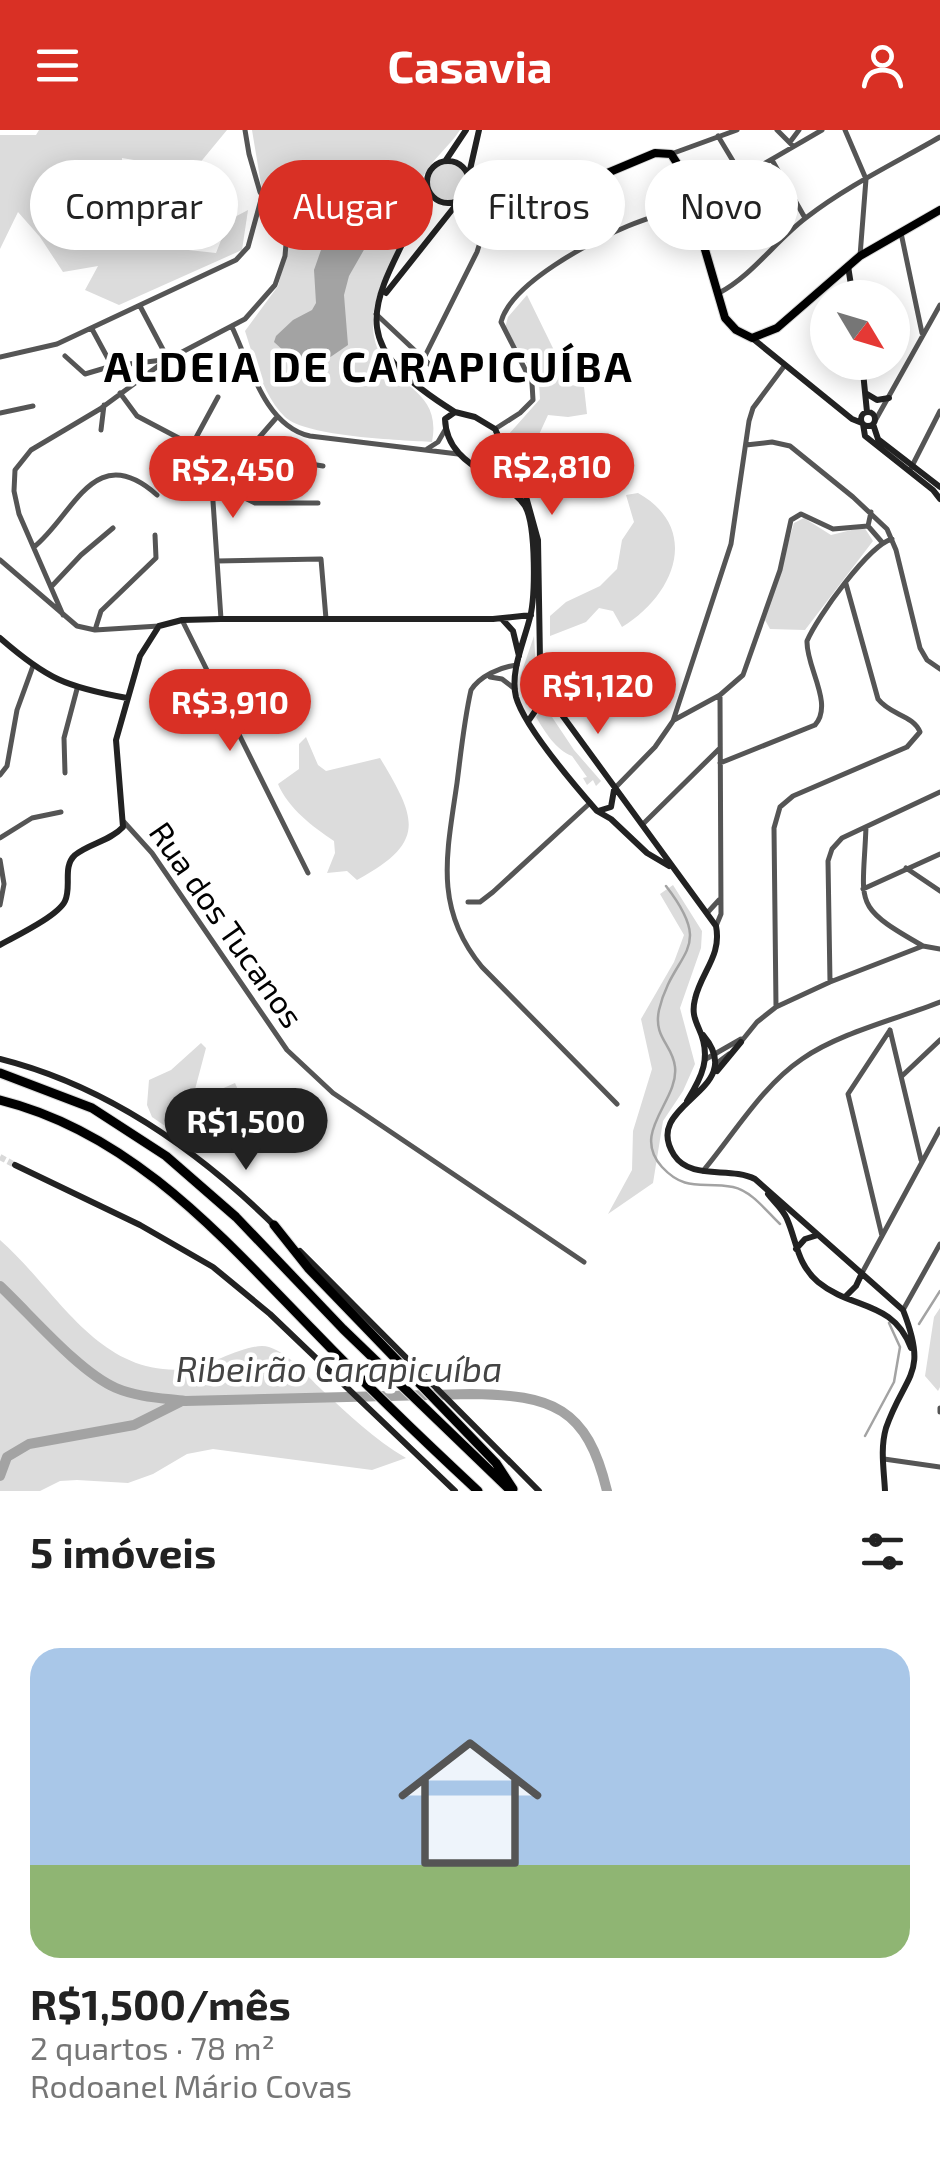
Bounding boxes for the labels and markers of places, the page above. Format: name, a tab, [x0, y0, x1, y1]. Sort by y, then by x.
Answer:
pin: R$2,810	[460, 433, 644, 518]
pin: R$2,450	[141, 436, 325, 521]
pin: R$1,120	[506, 652, 690, 737]
pin: R$3,910	[138, 669, 322, 754]
pin: R$1,500	[154, 1088, 338, 1173]

